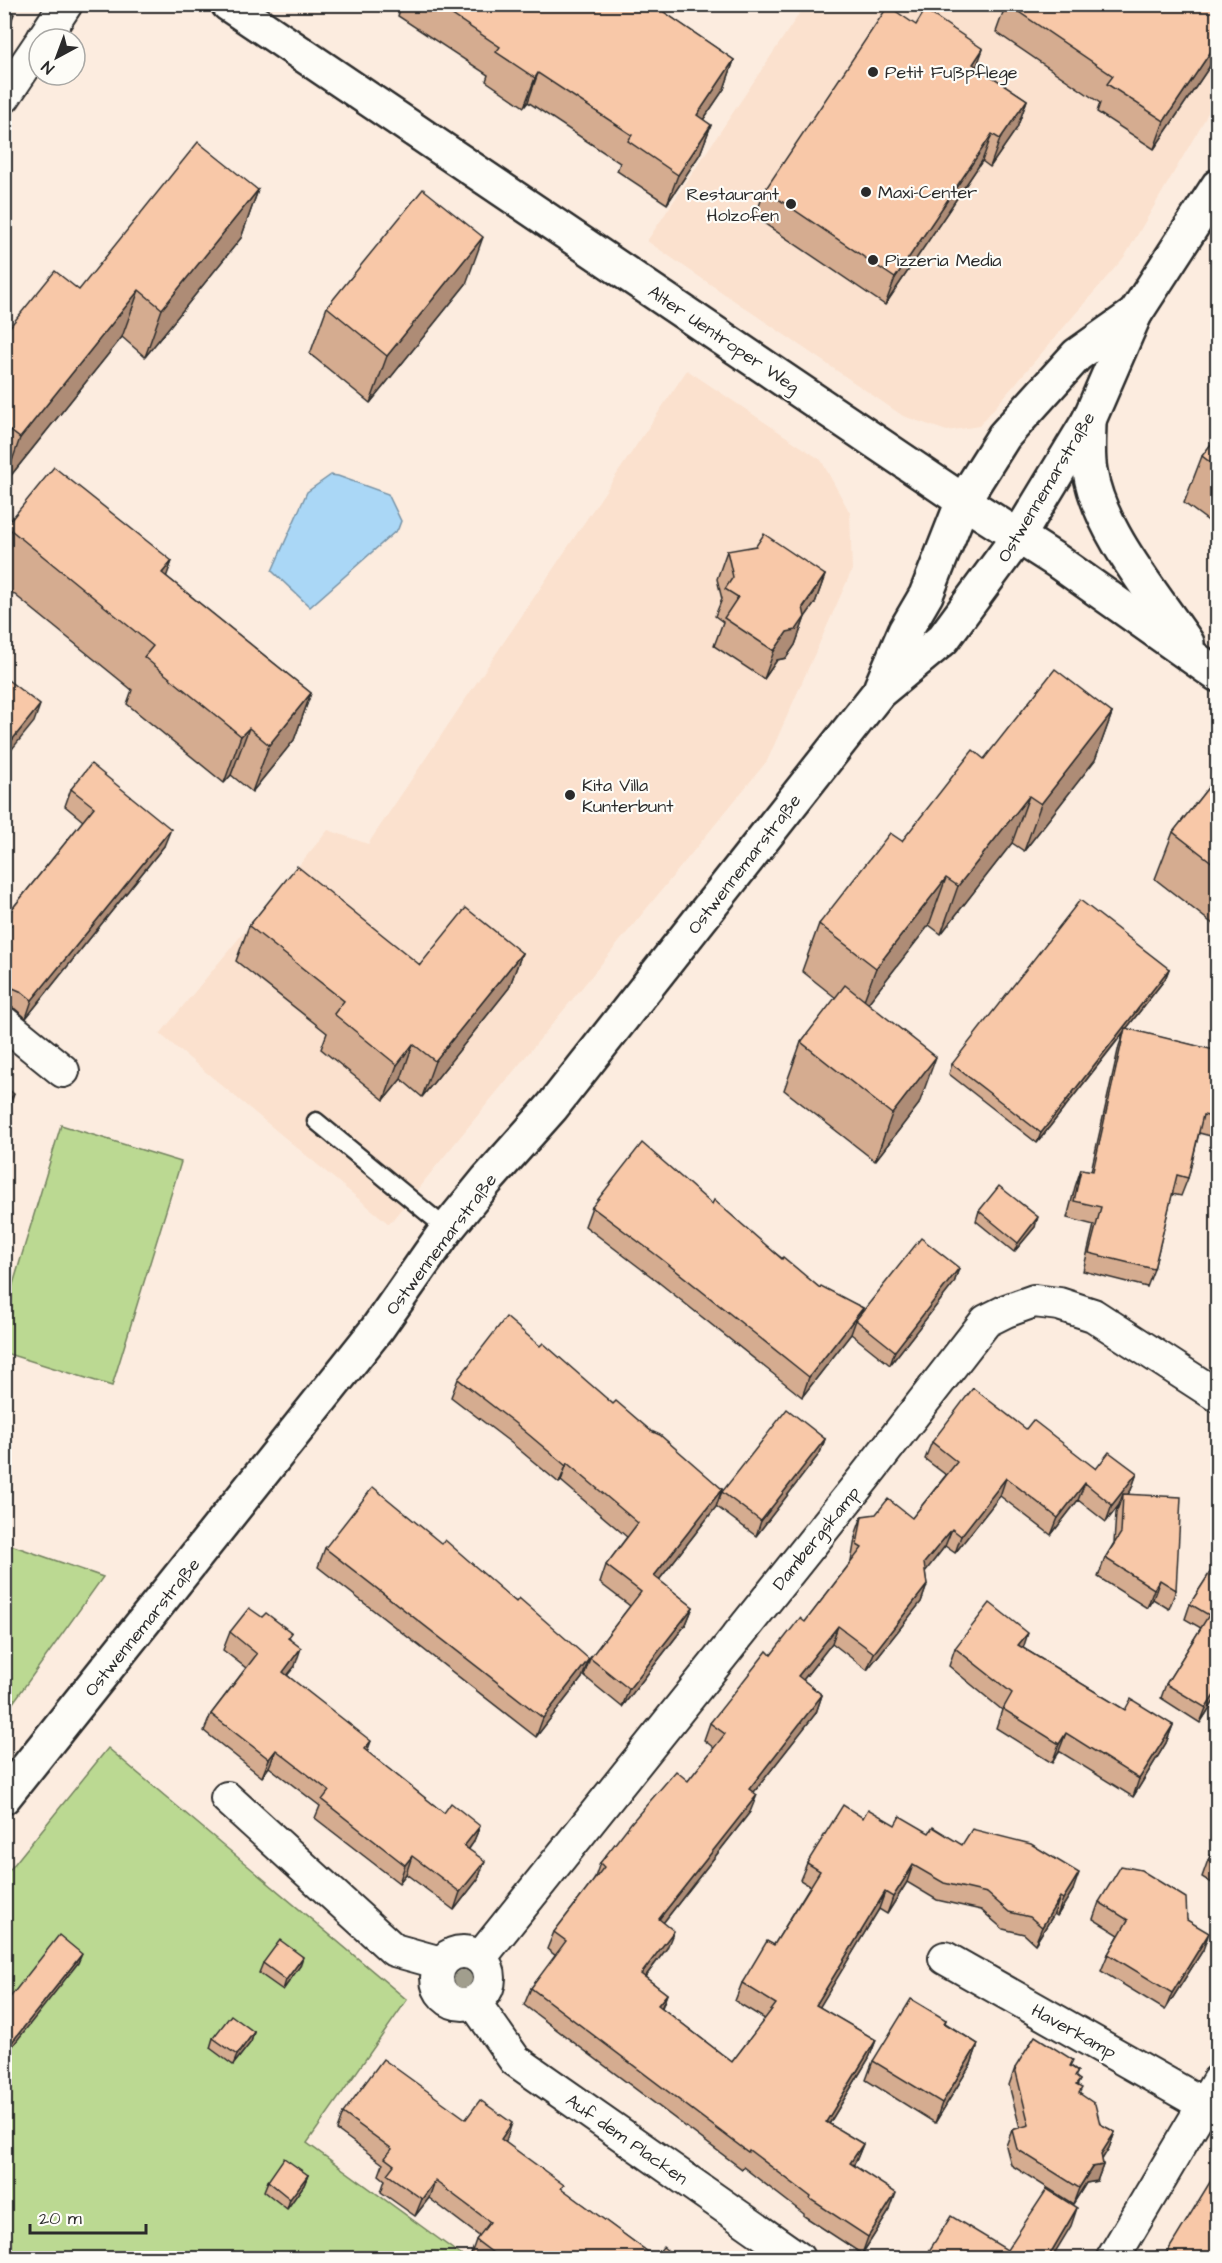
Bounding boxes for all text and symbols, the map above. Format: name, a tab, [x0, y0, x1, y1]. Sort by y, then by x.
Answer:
north arrow	[27, 27, 87, 87]
text: N	[37, 56, 59, 79]
place label: Petit Fußpflege	[885, 60, 1018, 86]
marker: Petit Fußpflege	[866, 65, 880, 79]
place label: Maxi-Center	[878, 180, 977, 205]
place label: Restaurant Holzofen	[686, 182, 780, 228]
marker: Maxi-Center	[859, 185, 873, 199]
marker: Restaurant Holzofen	[784, 197, 798, 211]
place label: Pizzeria Media	[885, 248, 1002, 273]
marker: Pizzeria Media	[866, 253, 880, 267]
street label: Alter Uentroper Weg	[643, 279, 804, 400]
street label: Ostwennemarstraße	[992, 407, 1101, 567]
place label: Kita Villa Kunterbunt	[582, 773, 674, 819]
marker: Kita Villa Kunterbunt	[563, 788, 577, 802]
street label: Ostwennemarstraße	[682, 789, 807, 940]
street label: Ostwennemarstraße	[380, 1168, 503, 1320]
street label: Dambergskamp	[767, 1481, 867, 1596]
street label: Ostwennemarstraße	[79, 1553, 206, 1702]
street label: Haverkamp	[1027, 1998, 1121, 2065]
street label: Auf dem Placken	[561, 2088, 693, 2191]
scale bar	[30, 2197, 146, 2235]
text: 20 m	[39, 2206, 82, 2231]

